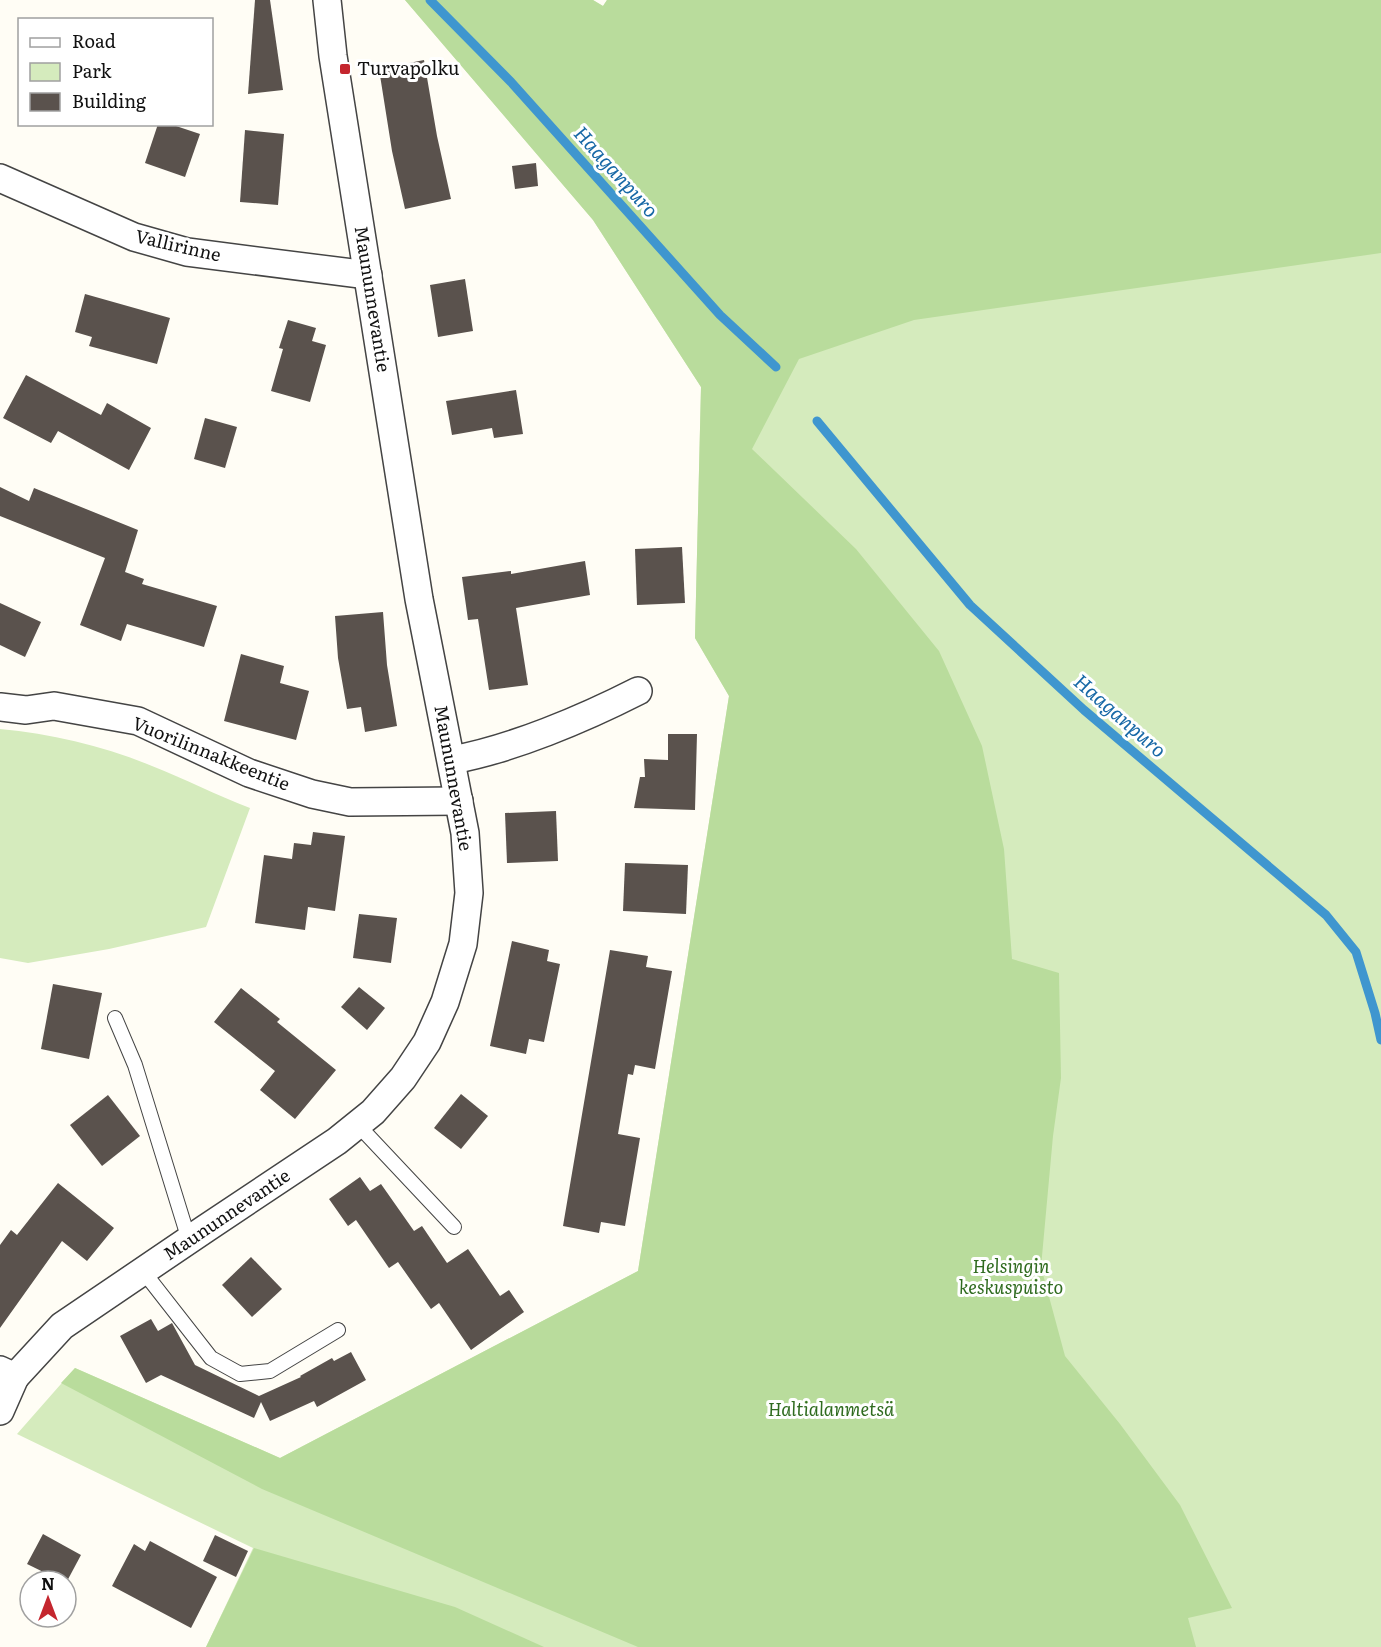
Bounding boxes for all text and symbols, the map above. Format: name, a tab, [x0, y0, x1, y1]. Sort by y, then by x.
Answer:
legend	[18, 18, 213, 126]
text: Road	[72, 27, 116, 54]
place label: Turvapolku	[357, 54, 459, 81]
text: Park	[72, 57, 113, 84]
marker: Turvapolku	[338, 62, 352, 76]
text: Building	[72, 87, 147, 114]
water label: Haaganpuro	[568, 118, 667, 223]
street label: Vallirinne	[133, 222, 224, 268]
street label: Maununnevantie	[349, 224, 398, 374]
water label: Haaganpuro	[1068, 666, 1174, 763]
street label: Maununnevantie	[428, 703, 481, 853]
street label: Vuorilinnakkeentie	[129, 709, 294, 797]
street label: Maununnevantie	[157, 1161, 295, 1266]
park label: Helsingin keskuspuisto	[959, 1252, 1063, 1300]
park label: Haltialanmetsä	[768, 1395, 895, 1422]
north arrow	[18, 1569, 78, 1629]
text: N	[41, 1571, 55, 1595]

